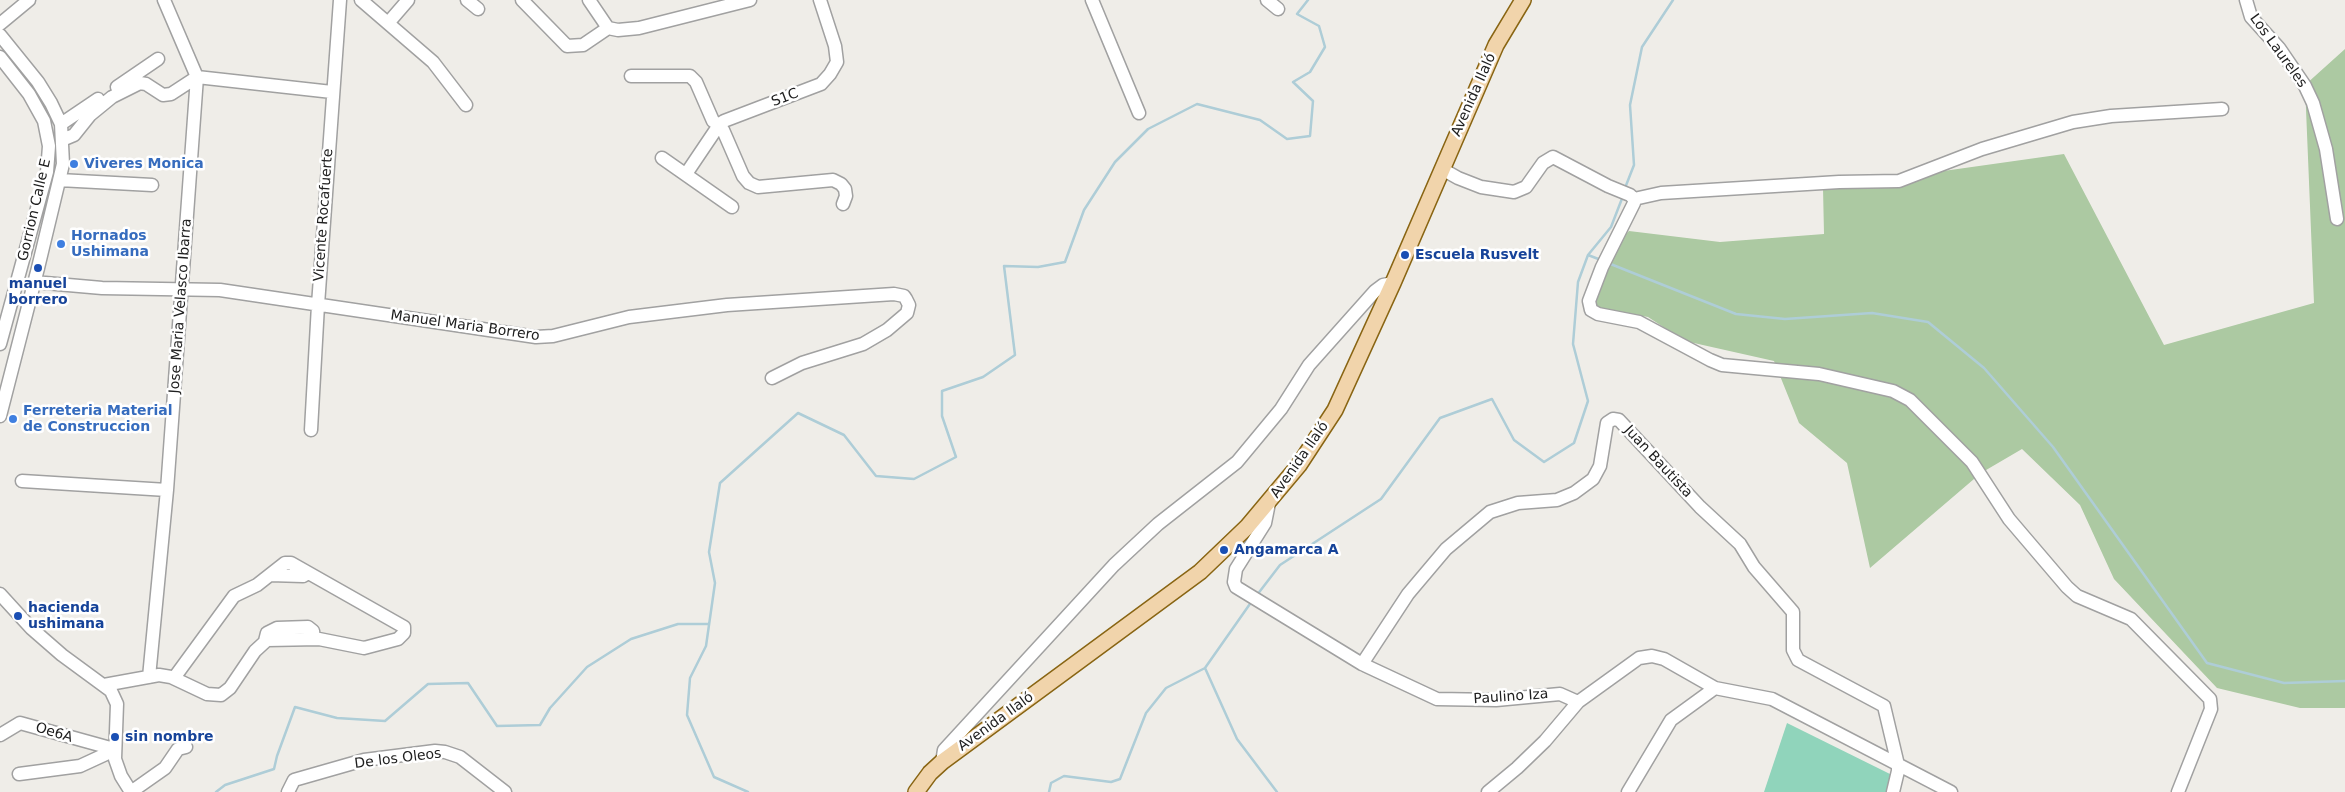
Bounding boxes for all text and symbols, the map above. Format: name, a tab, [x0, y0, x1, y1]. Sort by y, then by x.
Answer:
street label: Los Laureles	[2246, 11, 2310, 91]
street label: Avenida Ilaló	[1448, 51, 1500, 139]
street label: S1C	[769, 85, 801, 111]
street label: Vicente Rocafuerte	[311, 148, 337, 282]
place label: Viveres Monica	[84, 156, 204, 172]
street label: Gorrion Calle E	[15, 157, 55, 263]
marker: Viveres Monica	[68, 158, 80, 170]
street label: Jose Maria Velasco Ibarra	[167, 218, 195, 394]
place label: Hornados Ushimana	[71, 228, 149, 260]
marker: Hornados Ushimana	[55, 238, 67, 250]
place label: Escuela Rusvelt	[1415, 247, 1539, 263]
marker: Escuela Rusvelt	[1399, 249, 1411, 261]
marker: manuel borrero	[32, 262, 44, 274]
place label: manuel borrero	[8, 276, 68, 308]
street label: Manuel Maria Borrero	[389, 307, 541, 345]
place label: Ferreteria Material de Construccion	[23, 403, 173, 436]
marker: Ferreteria Material de Construccion	[7, 413, 19, 425]
street label: Avenida Ilaló	[1267, 419, 1333, 501]
street label: Juan Bautista	[1620, 422, 1696, 502]
place label: Angamarca A	[1234, 542, 1339, 558]
marker: Angamarca A	[1218, 544, 1230, 556]
place label: hacienda ushimana	[28, 600, 105, 632]
marker: hacienda ushimana	[12, 610, 24, 622]
street label: Paulino Iza	[1473, 686, 1549, 708]
street label: Avenida Ilaló	[955, 689, 1037, 755]
street label: Oe6A	[33, 719, 75, 747]
place label: sin nombre	[125, 729, 214, 745]
marker: sin nombre	[109, 731, 121, 743]
street label: De los Oleos	[354, 745, 442, 773]

